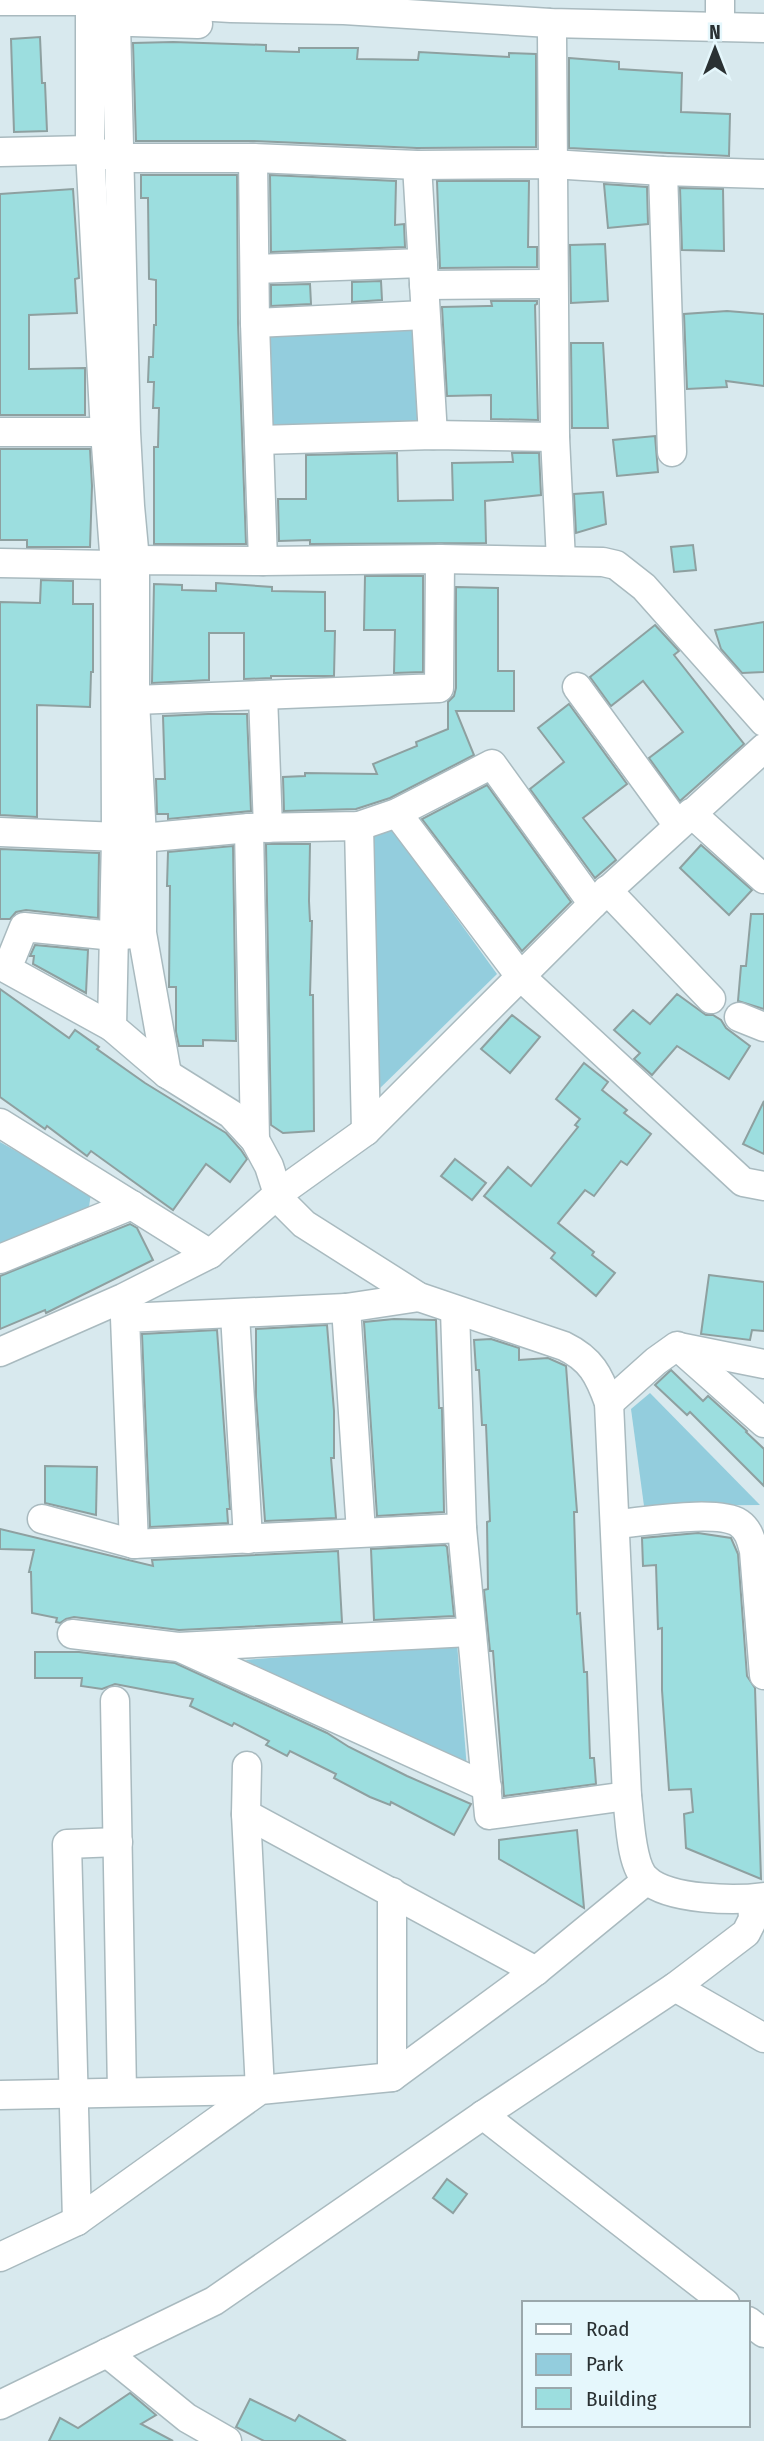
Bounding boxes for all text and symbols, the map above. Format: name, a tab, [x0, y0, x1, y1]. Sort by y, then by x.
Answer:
north arrow	[680, 14, 750, 84]
text: N	[709, 21, 721, 44]
legend	[522, 2301, 750, 2427]
text: Road	[586, 2316, 630, 2342]
text: Park	[586, 2351, 624, 2377]
text: Building	[586, 2386, 657, 2412]

